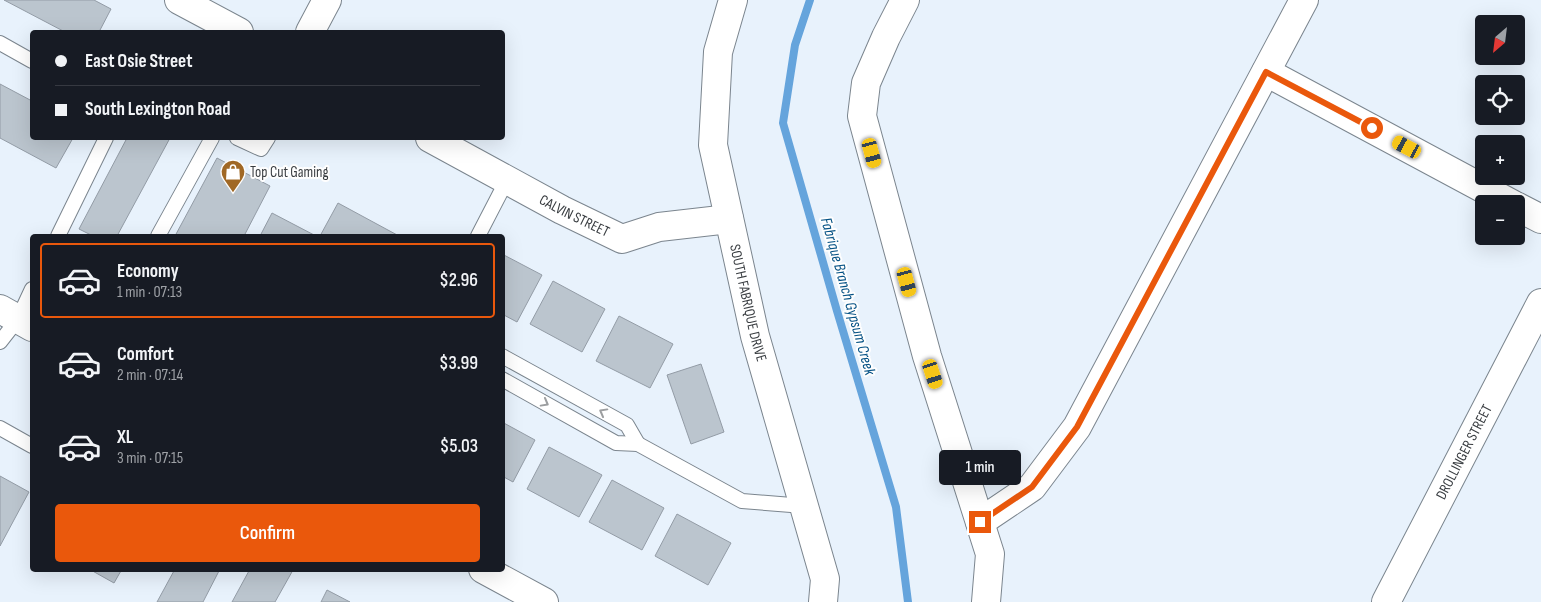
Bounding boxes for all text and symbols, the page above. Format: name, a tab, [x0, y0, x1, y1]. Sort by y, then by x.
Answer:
north arrow	[1475, 15, 1525, 65]
map controls	[1475, 15, 1525, 245]
text: East Osie Street	[85, 50, 192, 73]
button: locate	[1475, 75, 1525, 125]
text: South Lexington Road	[85, 98, 231, 121]
route start	[1361, 117, 1383, 139]
car	[1390, 133, 1423, 161]
button: +	[1475, 135, 1525, 185]
car	[860, 137, 883, 169]
shop icon: Top Cut Gaming	[220, 159, 246, 193]
place label: Top Cut Gaming	[250, 163, 328, 182]
street label: CALVIN STREET	[536, 190, 612, 242]
button: −	[1475, 195, 1525, 245]
water label: Fabrique Branch Gypsum Creek	[816, 215, 879, 378]
street label: SOUTH FABRIQUE DRIVE	[725, 243, 771, 364]
icon: car	[57, 258, 102, 303]
text: Economy	[117, 260, 179, 283]
car	[895, 266, 918, 298]
text: $2.96	[439, 269, 478, 292]
text: 1 min · 07:13	[117, 283, 182, 302]
icon: car	[57, 341, 102, 386]
text: Comfort	[117, 343, 174, 366]
text: $3.99	[439, 352, 478, 375]
car	[921, 357, 944, 391]
text: 2 min · 07:14	[117, 366, 183, 385]
one-way arrow	[540, 397, 549, 407]
street label: DROLLINGER STREET	[1432, 402, 1497, 503]
one-way arrow	[600, 408, 609, 418]
icon: car	[57, 424, 102, 469]
text: XL	[117, 426, 133, 449]
text: $5.03	[440, 435, 478, 458]
text: 3 min · 07:15	[117, 449, 183, 468]
callout: 1 min	[939, 450, 1021, 484]
text: 1 min	[965, 458, 995, 477]
button: Confirm	[55, 504, 480, 562]
route end	[969, 511, 991, 533]

